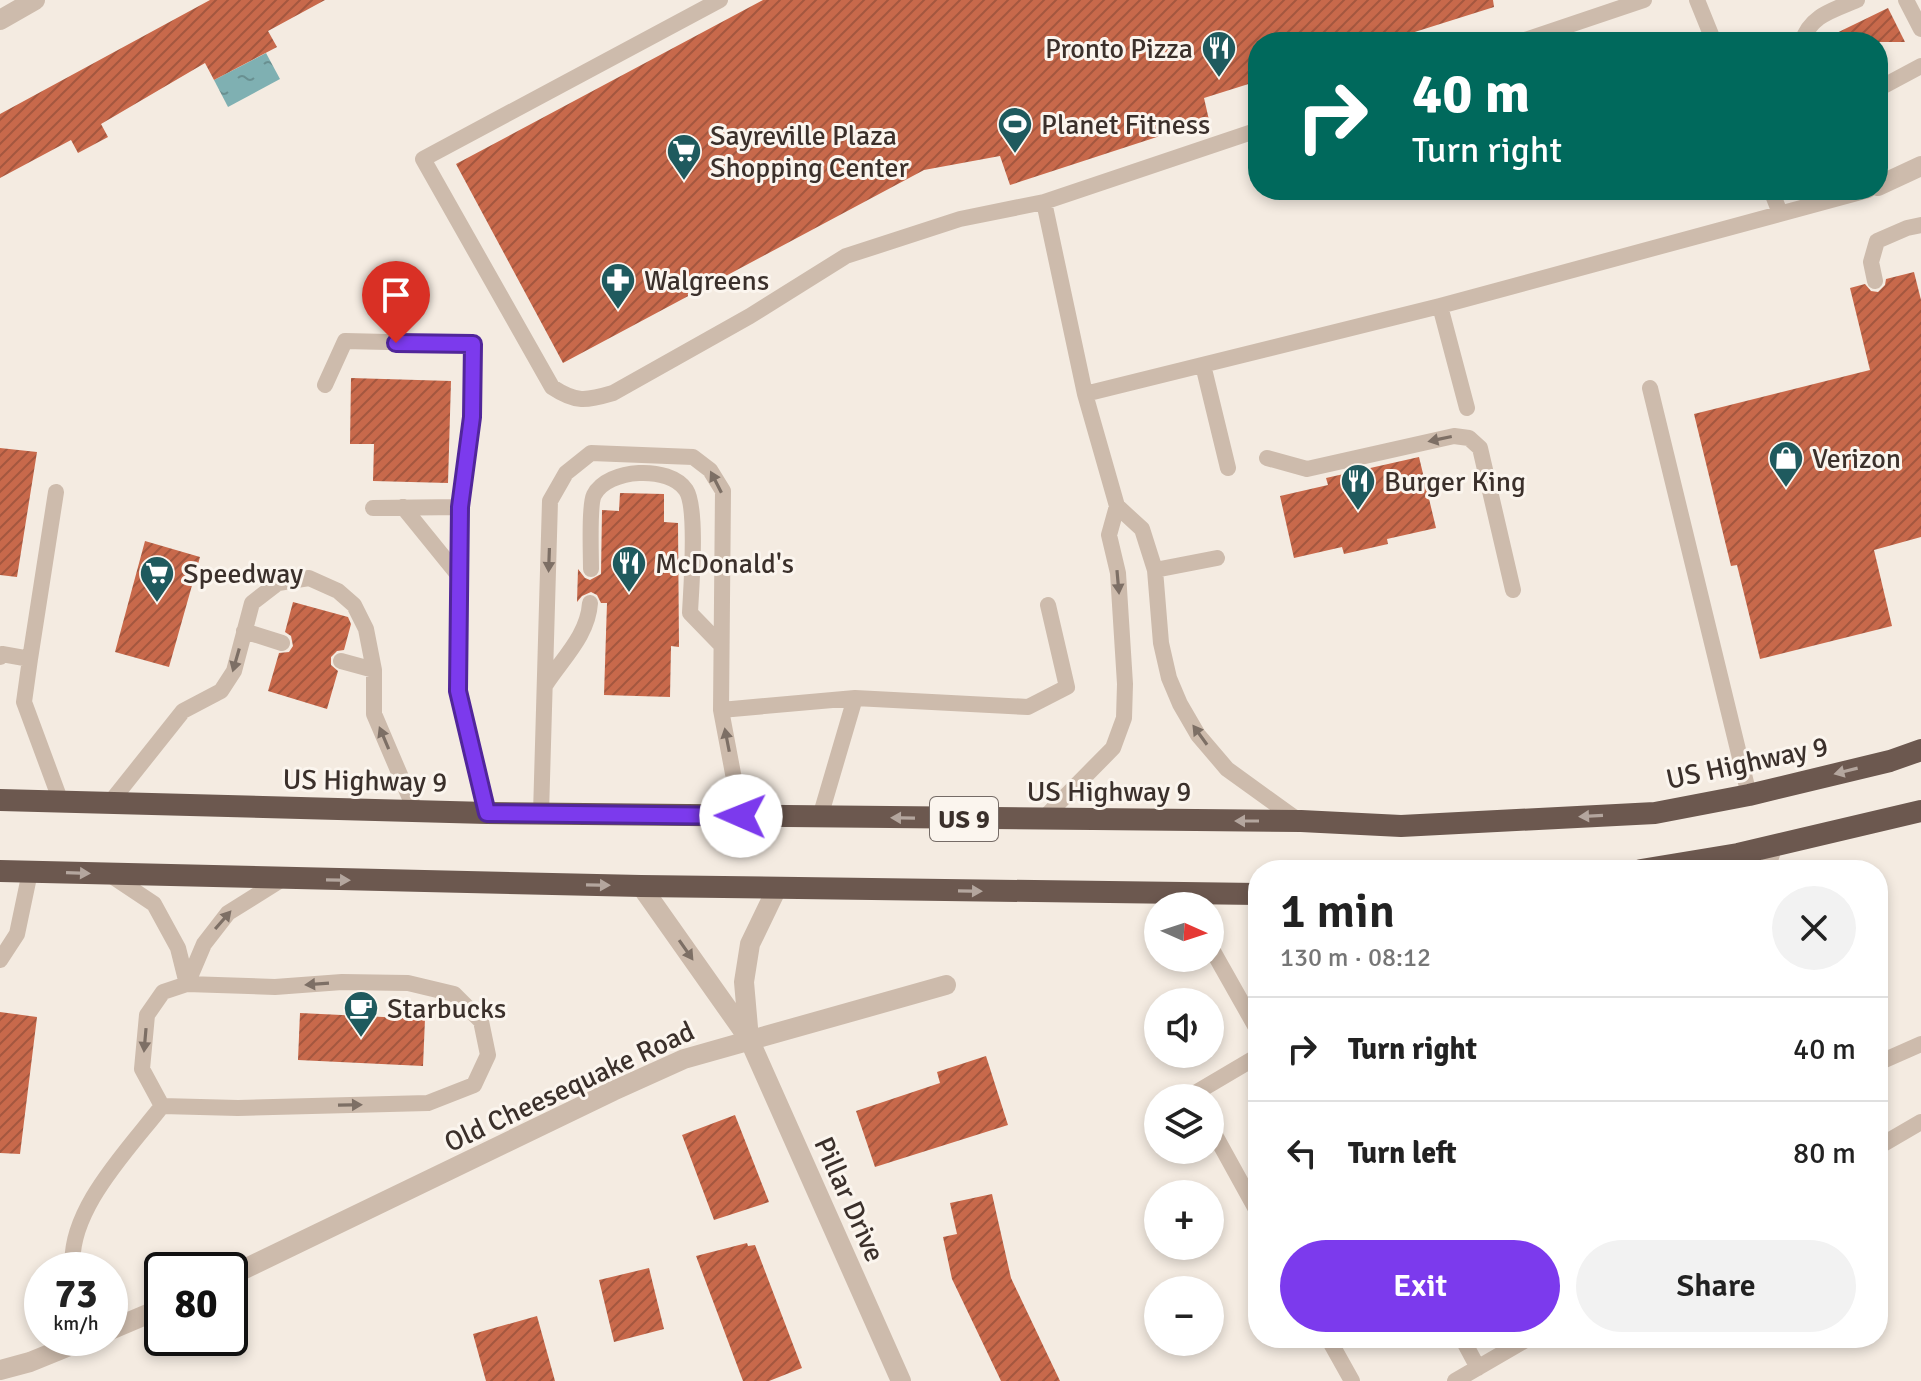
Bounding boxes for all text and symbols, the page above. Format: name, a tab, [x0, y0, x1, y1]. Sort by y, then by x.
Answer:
restaurant icon: Pronto Pizza	[1200, 29, 1238, 79]
place label: Pronto Pizza	[1045, 32, 1193, 66]
text: 40 m	[1412, 59, 1530, 128]
icon: right	[1280, 64, 1384, 168]
sports icon: Planet Fitness	[996, 105, 1034, 155]
place label: Planet Fitness	[1041, 108, 1210, 142]
place label: Sayreville Plaza Shopping Center	[710, 119, 909, 185]
text: Turn right	[1412, 128, 1562, 173]
supermarket icon: Sayreville Plaza Shopping Center	[665, 132, 703, 182]
pin	[362, 261, 430, 343]
pharmacy icon: Walgreens	[599, 261, 637, 311]
place label: Walgreens	[644, 264, 769, 298]
icon: arrive	[374, 273, 418, 317]
one-way arrow	[1427, 433, 1452, 446]
shop icon: Verizon	[1767, 439, 1805, 489]
place label: Verizon	[1812, 442, 1901, 476]
restaurant icon: Burger King	[1339, 462, 1377, 512]
place label: Burger King	[1384, 465, 1526, 499]
one-way arrow	[710, 471, 724, 493]
restaurant icon: McDonald's	[610, 544, 648, 594]
place label: McDonald's	[655, 547, 794, 581]
one-way arrow	[542, 548, 555, 573]
supermarket icon: Speedway	[138, 554, 176, 604]
place label: Speedway	[183, 557, 303, 591]
one-way arrow	[1112, 570, 1125, 595]
one-way arrow	[230, 648, 242, 673]
one-way arrow	[1192, 725, 1208, 746]
one-way arrow	[378, 727, 391, 750]
one-way arrow	[720, 727, 732, 752]
street label: US Highway 9	[1663, 729, 1831, 797]
street label: US Highway 9	[282, 763, 448, 799]
one-way arrow	[1833, 766, 1858, 778]
position arrow	[699, 774, 783, 858]
street label: US Highway 9	[1027, 775, 1191, 809]
road number: US 9	[930, 797, 998, 841]
one-way arrow	[1578, 810, 1603, 823]
one-way arrow	[890, 812, 915, 825]
one-way arrow	[1234, 815, 1259, 827]
one-way arrow	[66, 867, 91, 880]
one-way arrow	[326, 873, 351, 886]
one-way arrow	[586, 879, 611, 892]
text: 1 min	[1280, 882, 1395, 941]
one-way arrow	[958, 885, 983, 897]
button: close	[1772, 886, 1856, 970]
north arrow	[1144, 892, 1224, 972]
map controls	[1144, 892, 1224, 1356]
one-way arrow	[214, 911, 231, 931]
one-way arrow	[678, 940, 693, 961]
text: 130 m · 08:12	[1280, 942, 1431, 974]
one-way arrow	[304, 978, 329, 991]
button: sound	[1144, 988, 1224, 1068]
cafe icon: Starbucks	[342, 989, 380, 1039]
place label: Starbucks	[387, 992, 506, 1026]
street label: Old Cheesequake Road	[439, 1014, 700, 1160]
one-way arrow	[138, 1027, 151, 1052]
icon: right	[1280, 1027, 1324, 1071]
text: Turn right	[1348, 1031, 1477, 1068]
text: 40 m	[1793, 1031, 1856, 1068]
button: layers	[1144, 1084, 1224, 1164]
one-way arrow	[338, 1098, 363, 1111]
icon: left	[1280, 1131, 1324, 1175]
street label: Pillar Drive	[807, 1132, 892, 1267]
text: Turn left	[1348, 1135, 1457, 1172]
text: 80 m	[1793, 1135, 1856, 1172]
button: +	[1144, 1180, 1224, 1260]
button: Exit	[1280, 1240, 1560, 1332]
button: Share	[1576, 1240, 1856, 1332]
speed limit sign: 80	[144, 1252, 248, 1356]
text: 73	[54, 1269, 98, 1319]
button: −	[1144, 1276, 1224, 1356]
text: km/h	[53, 1311, 99, 1336]

